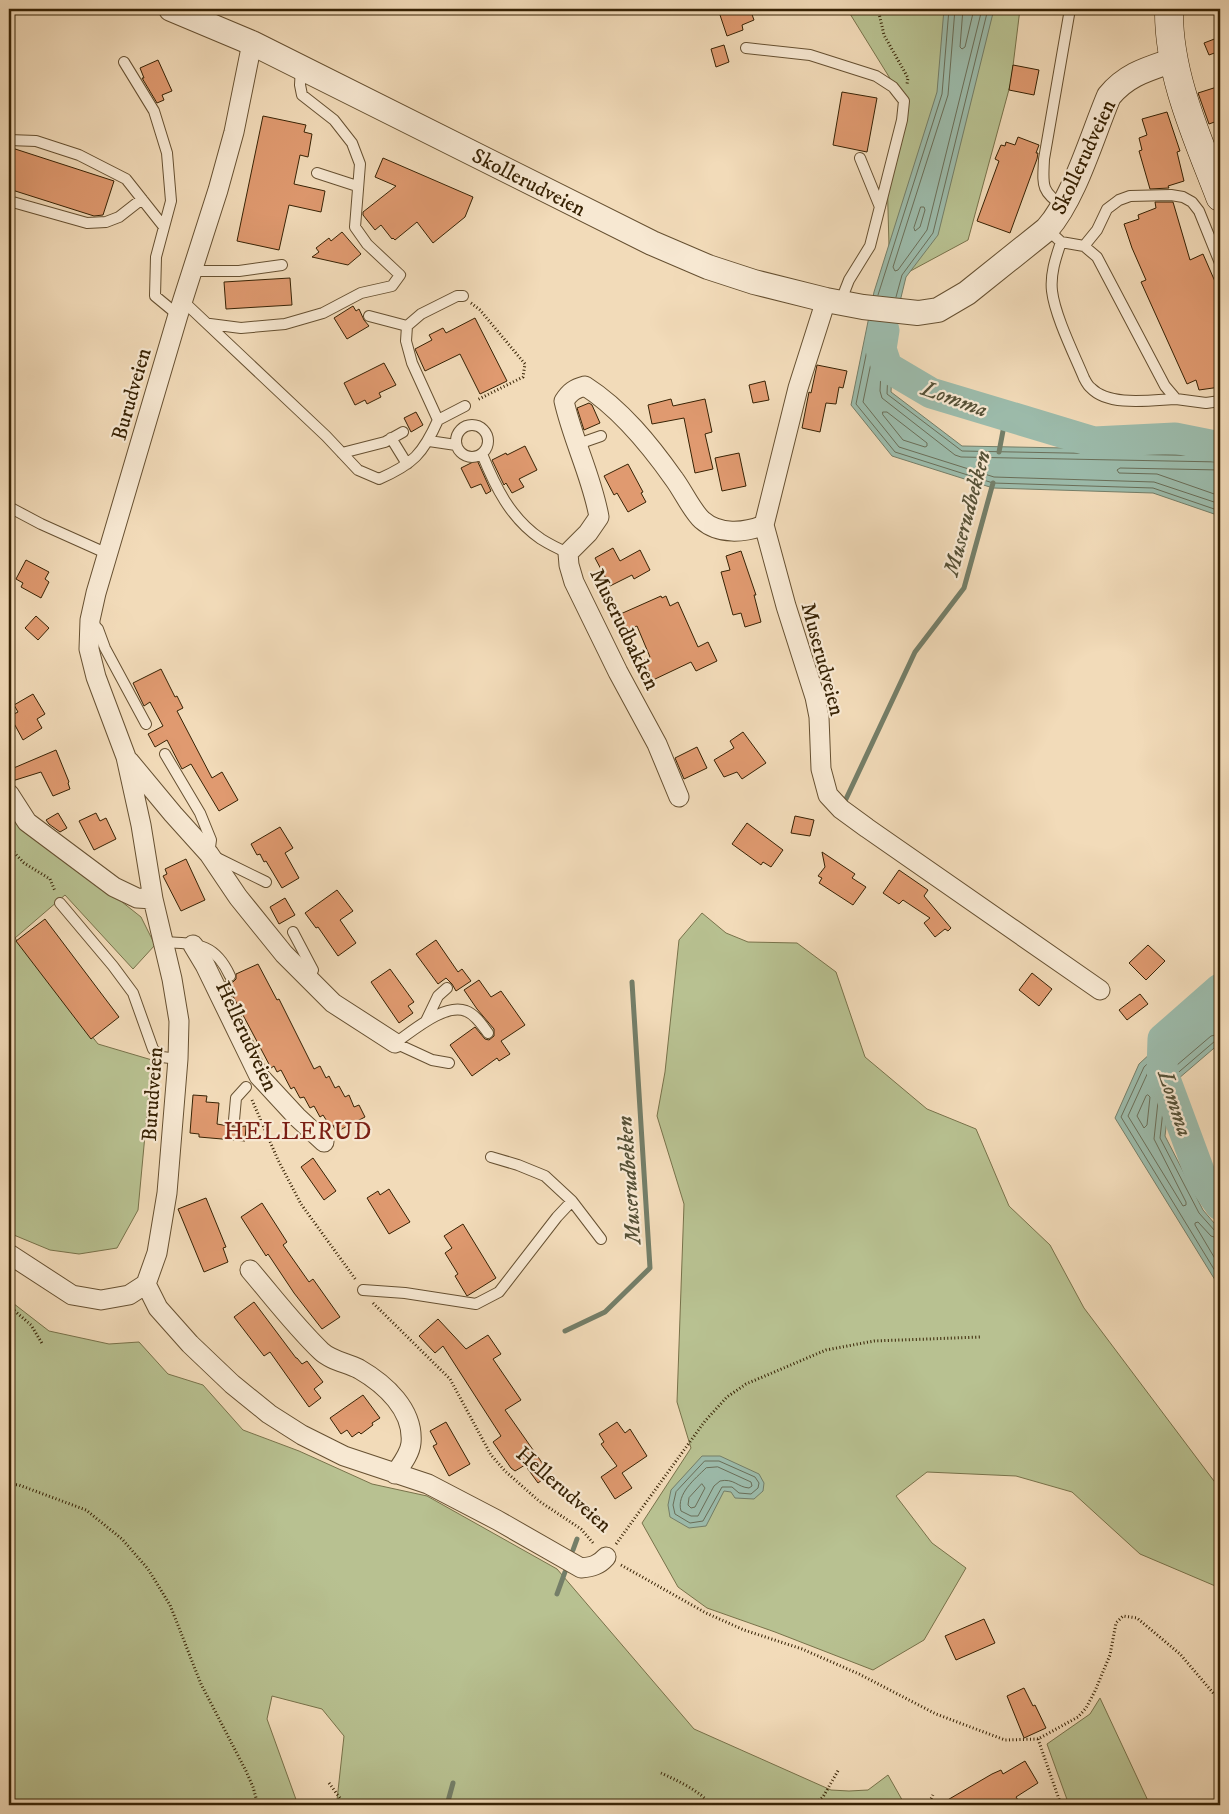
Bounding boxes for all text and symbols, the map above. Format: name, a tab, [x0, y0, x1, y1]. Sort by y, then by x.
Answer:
street label: Skollerudveien	[1046, 96, 1122, 219]
street label: Skollerudveien	[467, 143, 590, 223]
street label: Burudveien	[106, 345, 158, 443]
water label: Lomma	[916, 374, 991, 424]
water label: Muserudbekken	[937, 448, 997, 581]
street label: Muserudbakken	[583, 564, 665, 695]
street label: Muserudveien	[794, 600, 850, 719]
street label: Hellerudveien	[209, 977, 283, 1096]
street label: Burudveien	[137, 1046, 169, 1142]
water label: Lomma	[1151, 1065, 1198, 1140]
water label: Muserudbekken	[612, 1115, 648, 1247]
district label: HELLERUD	[224, 1117, 372, 1147]
street label: Hellerudveien	[510, 1441, 617, 1538]

